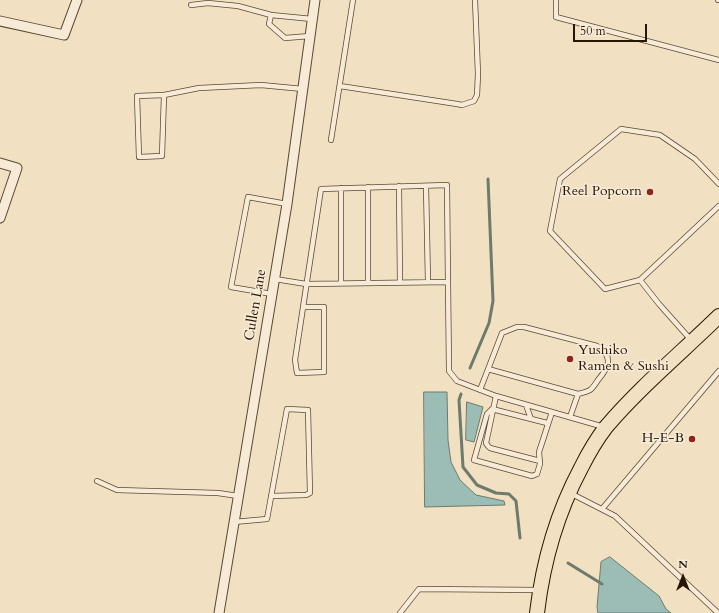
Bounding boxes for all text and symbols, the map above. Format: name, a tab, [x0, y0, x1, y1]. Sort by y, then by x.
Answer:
scale bar	[575, 16, 649, 42]
text: 50 m	[580, 23, 606, 39]
place label: Reel Popcorn	[562, 184, 642, 200]
marker: Reel Popcorn	[645, 187, 655, 197]
street label: Cullen Lane	[241, 268, 271, 342]
place label: Yushiko Ramen & Sushi	[578, 343, 669, 376]
marker: Yushiko Ramen & Sushi	[565, 354, 575, 364]
place label: H-E-B	[642, 431, 684, 447]
marker: H-E-B	[687, 434, 697, 444]
north arrow	[663, 557, 703, 597]
text: N	[678, 557, 688, 572]

